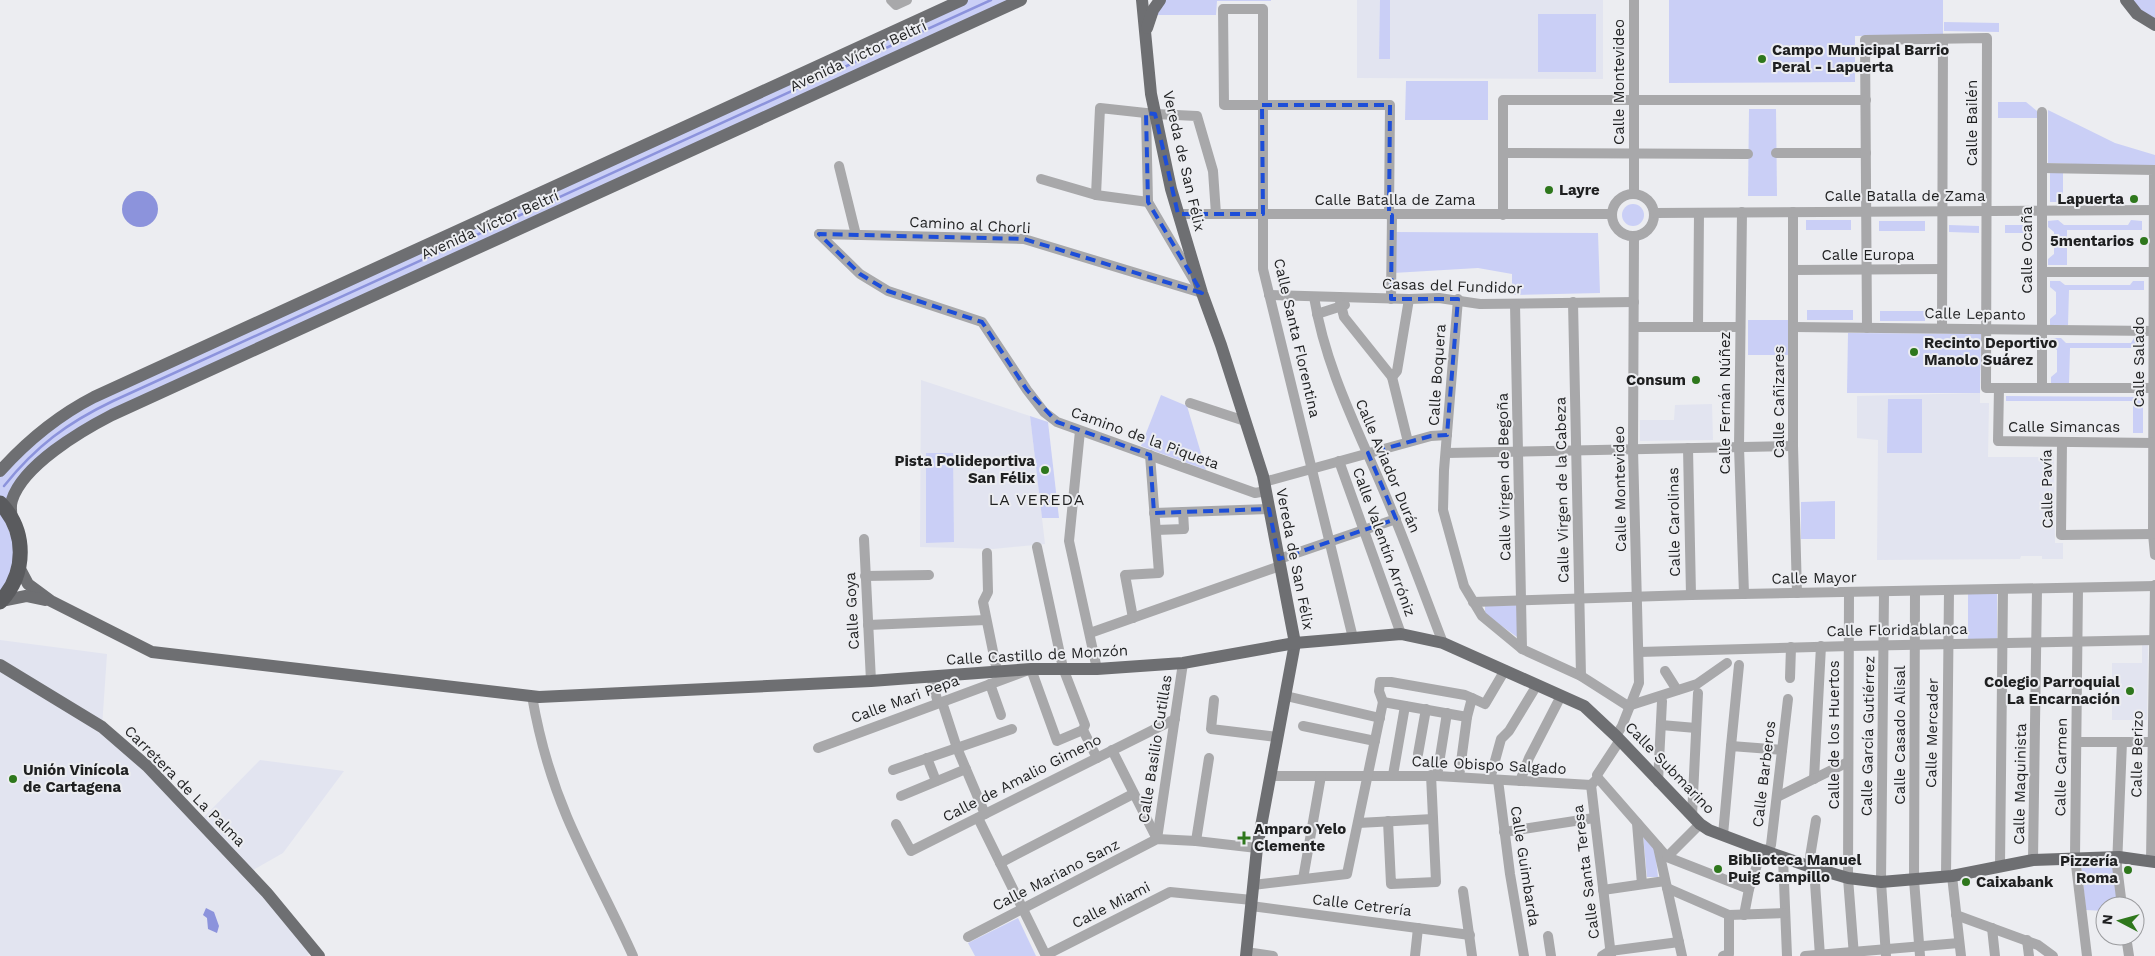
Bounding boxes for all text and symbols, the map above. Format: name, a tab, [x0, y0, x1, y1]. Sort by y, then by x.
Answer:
street label: Avenida Víctor Beltrí	[787, 16, 929, 96]
street label: Calle Montevideo	[1610, 19, 1628, 145]
place label: Campo Municipal Barrio Peral - Lapuerta	[1772, 41, 1949, 76]
marker: Campo Municipal Barrio Peral - Lapuerta	[1756, 53, 1768, 65]
street label: Calle Bailén	[1963, 80, 1981, 166]
street label: Vereda de San Félix	[1159, 89, 1209, 233]
place label: Layre	[1559, 181, 1600, 199]
marker: Layre	[1543, 184, 1555, 196]
street label: Avenida Víctor Beltrí	[418, 187, 562, 263]
street label: Calle Batalla de Zama	[1825, 187, 1986, 205]
place label: Lapuerta	[2057, 190, 2124, 208]
street label: Calle Batalla de Zama	[1315, 191, 1476, 209]
marker: Lapuerta	[2128, 193, 2140, 205]
street label: Calle Ocaña	[2018, 206, 2036, 294]
street label: Camino al Chorli	[909, 213, 1031, 237]
place label: 5mentarios	[2050, 232, 2134, 250]
marker: 5mentarios	[2138, 235, 2150, 247]
street label: Calle Europa	[1821, 246, 1915, 264]
street label: Calle Santa Florentina	[1270, 257, 1324, 420]
street label: Casas del Fundidor	[1382, 275, 1522, 297]
street label: Calle Lepanto	[1924, 304, 2026, 324]
street label: Calle Salado	[2130, 316, 2148, 408]
street label: Calle Boquera	[1424, 323, 1450, 427]
street label: Calle Fernán Núñez	[1716, 331, 1734, 475]
place label: Recinto Deportivo Manolo Suárez	[1924, 334, 2057, 369]
street label: Calle Cañizares	[1770, 346, 1788, 458]
marker: Recinto Deportivo Manolo Suárez	[1908, 346, 1920, 358]
place label: Consum	[1626, 371, 1686, 389]
marker: Consum	[1690, 374, 1702, 386]
street label: Calle Virgen de Begoña	[1494, 392, 1514, 561]
street label: Calle Aviador Durán	[1352, 396, 1424, 536]
street label: Calle Virgen de la Cabeza	[1551, 396, 1573, 583]
street label: Camino de la Piqueta	[1068, 403, 1222, 473]
street label: Calle Simancas	[2008, 418, 2120, 436]
street label: Calle Montevideo	[1610, 426, 1630, 552]
street label: Calle Pavía	[2037, 449, 2057, 529]
place label: Pista Polideportiva San Félix	[894, 452, 1035, 487]
marker: Pista Polideportiva San Félix	[1039, 464, 1051, 476]
street label: Calle Valentín Arróniz	[1349, 465, 1419, 619]
street label: Calle Carolinas	[1664, 467, 1684, 577]
street label: Vereda de San Félix	[1272, 487, 1318, 631]
district label: LA VEREDA	[989, 490, 1085, 509]
street label: Calle Mayor	[1771, 568, 1857, 588]
street label: Calle Goya	[841, 571, 863, 650]
street label: Calle Floridablanca	[1826, 620, 1968, 640]
street label: Calle Castillo de Monzón	[945, 641, 1129, 669]
street label: Calle García Gutiérrez	[1858, 656, 1878, 816]
street label: Calle de los Huertos	[1825, 660, 1843, 810]
street label: Calle Casado Alisal	[1891, 665, 1909, 805]
street label: Calle Mari Pepa	[848, 671, 962, 727]
street label: Calle Basilio Cutillas	[1134, 673, 1176, 824]
place label: Colegio Parroquial La Encarnación	[1984, 673, 2120, 708]
street label: Calle Mercader	[1922, 678, 1942, 788]
marker: Colegio Parroquial La Encarnación	[2124, 685, 2136, 697]
street label: Calle Berizo	[2127, 710, 2147, 798]
street label: Calle Carmen	[2051, 717, 2071, 817]
street label: Calle Submarino	[1621, 718, 1719, 818]
street label: Calle Barberos	[1749, 720, 1779, 828]
street label: Carretera de La Palma	[121, 722, 250, 851]
street label: Calle Maquinista	[2010, 723, 2030, 845]
street label: Calle de Amalio Gimeno	[940, 730, 1104, 826]
street label: Calle Obispo Salgado	[1411, 752, 1567, 778]
place label: Unión Vinícola de Cartagena	[23, 761, 129, 796]
marker: Unión Vinícola de Cartagena	[7, 773, 19, 785]
street label: Calle Santa Teresa	[1569, 803, 1603, 940]
street label: Calle Guimbarda	[1507, 804, 1543, 928]
place label: Amparo Yelo Clemente	[1254, 820, 1346, 855]
marker: Amparo Yelo Clemente	[1238, 832, 1250, 844]
street label: Calle Mariano Sanz	[989, 835, 1123, 915]
place label: Biblioteca Manuel Puig Campillo	[1728, 851, 1861, 886]
place label: Pizzería Roma	[2060, 852, 2118, 887]
marker: Biblioteca Manuel Puig Campillo	[1712, 863, 1724, 875]
marker: Pizzería Roma	[2122, 864, 2134, 876]
place label: Caixabank	[1976, 873, 2054, 891]
marker: Caixabank	[1960, 876, 1972, 888]
street label: Calle Miami	[1069, 878, 1153, 932]
street label: Calle Cetrería	[1311, 890, 1413, 920]
north arrow	[2095, 896, 2145, 946]
text: N	[2099, 914, 2116, 926]

